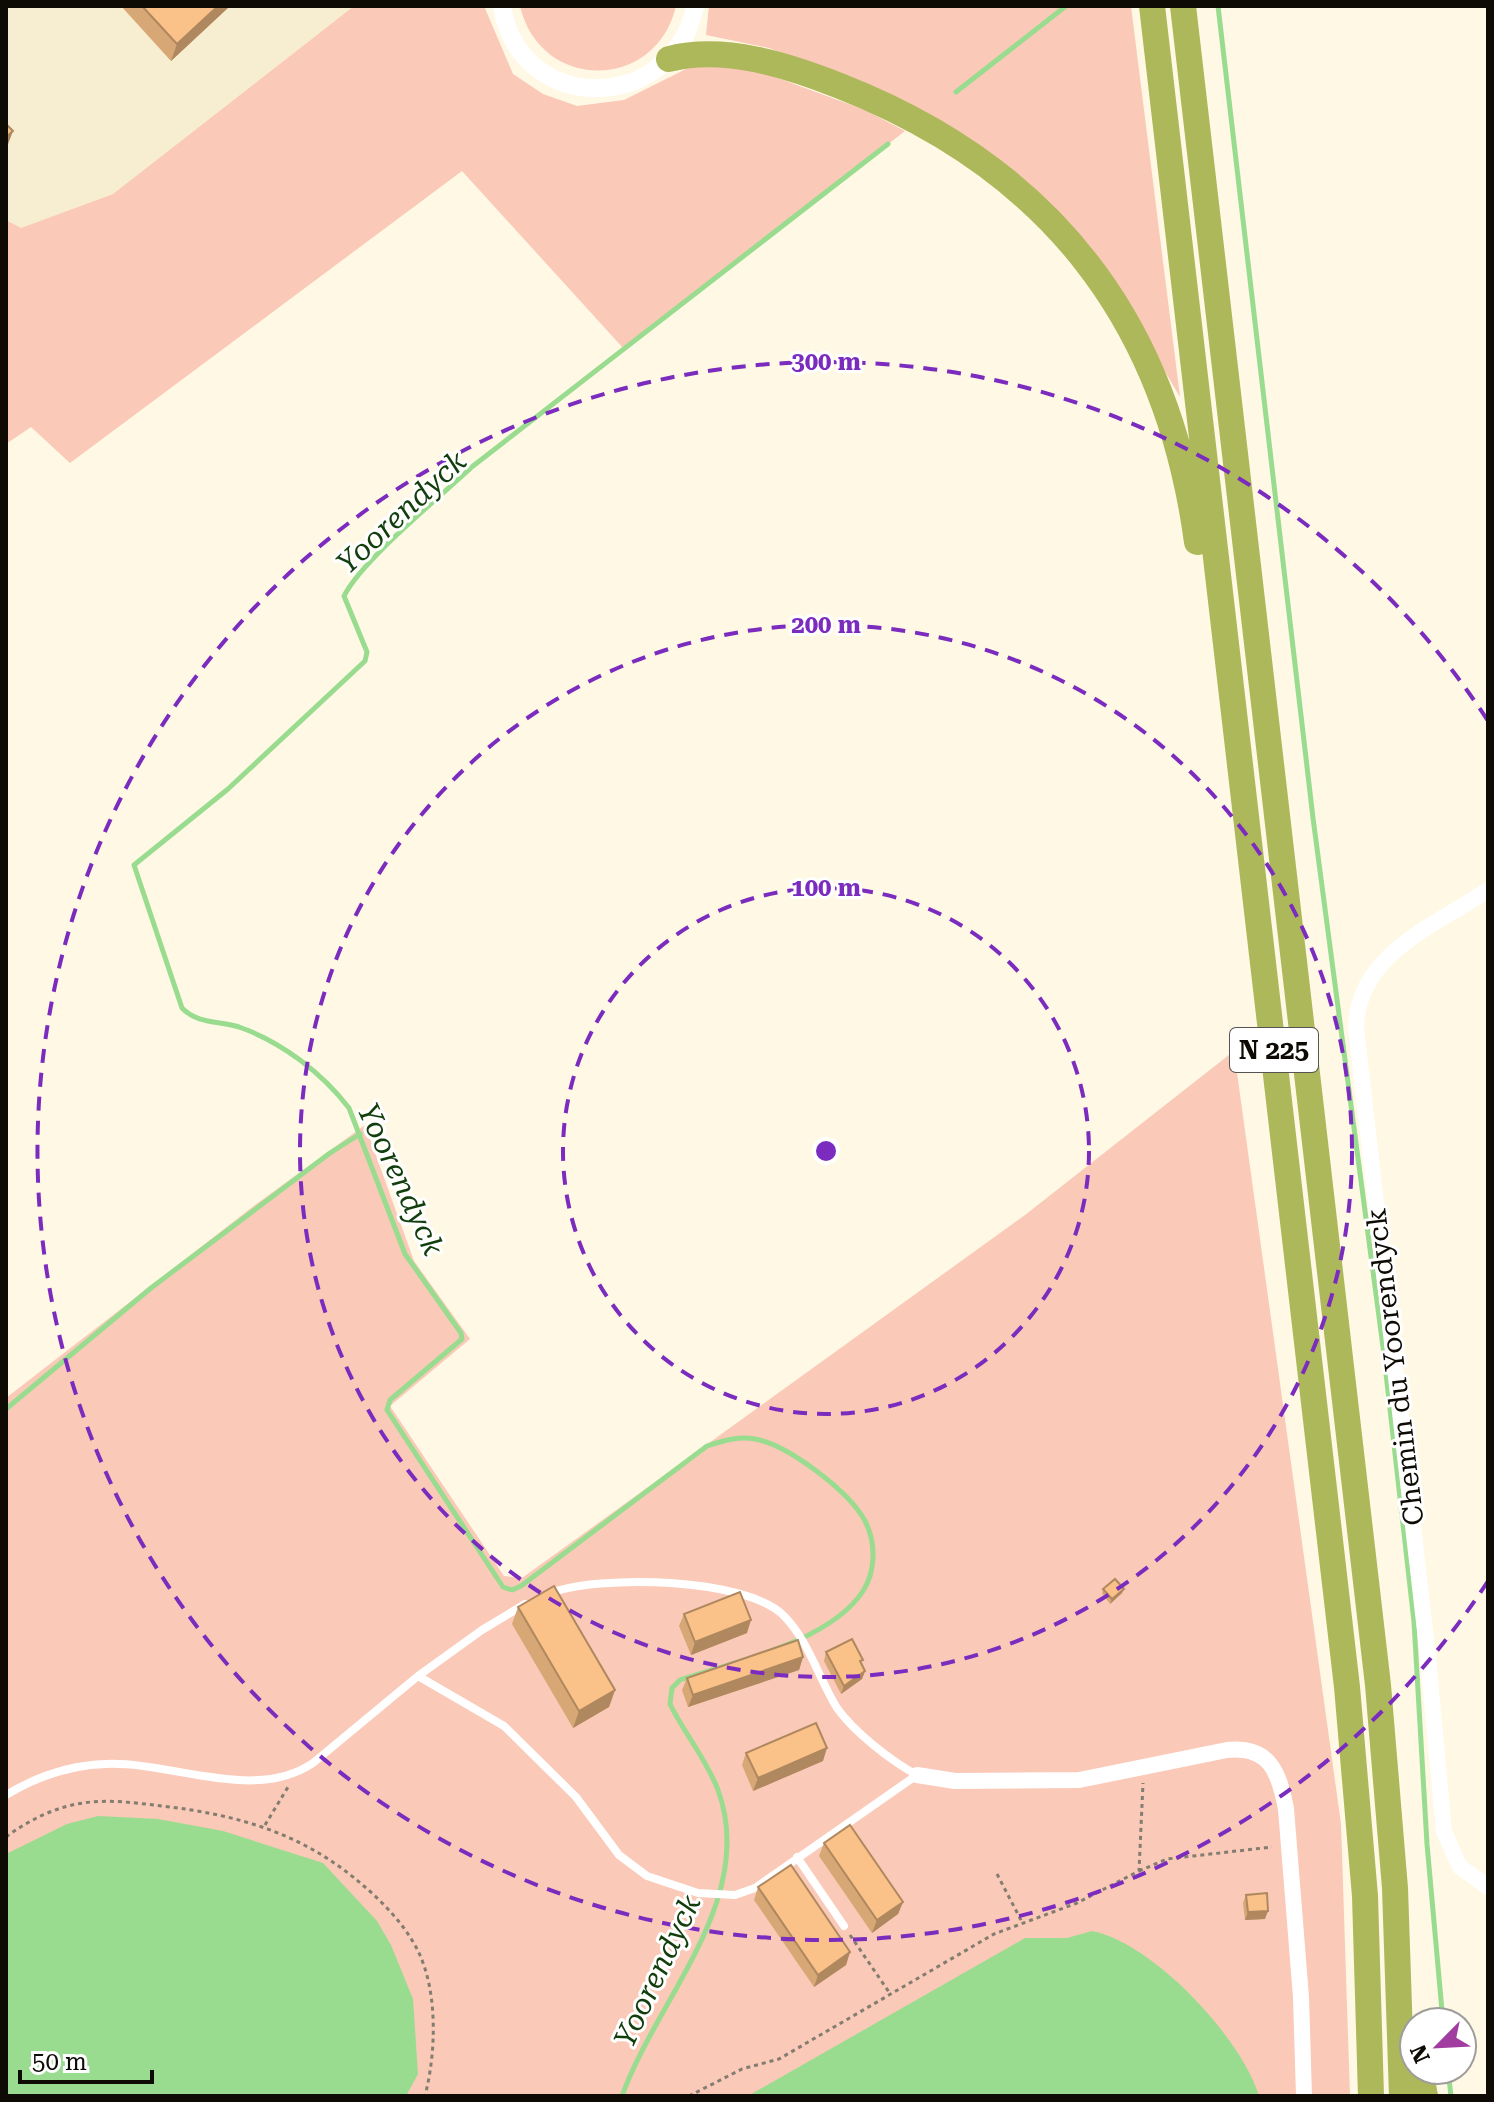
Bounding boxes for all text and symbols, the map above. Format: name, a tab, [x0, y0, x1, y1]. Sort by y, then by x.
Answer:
text: 300 m	[791, 348, 861, 376]
water label: Yoorendyck	[329, 443, 474, 581]
text: 200 m	[791, 611, 861, 639]
text: 100 m	[791, 874, 861, 902]
road number: N 225	[1230, 1028, 1318, 1072]
water label: Yoorendyck	[350, 1097, 452, 1262]
centre of rings	[812, 1137, 840, 1165]
street label: Chemin du Yoorendyck	[1359, 1206, 1431, 1527]
water label: Yoorendyck	[606, 1888, 708, 2053]
north arrow	[1398, 2006, 1478, 2086]
scale bar	[20, 2034, 152, 2084]
text: N	[1405, 2041, 1435, 2067]
text: 50 m	[32, 2048, 87, 2076]

